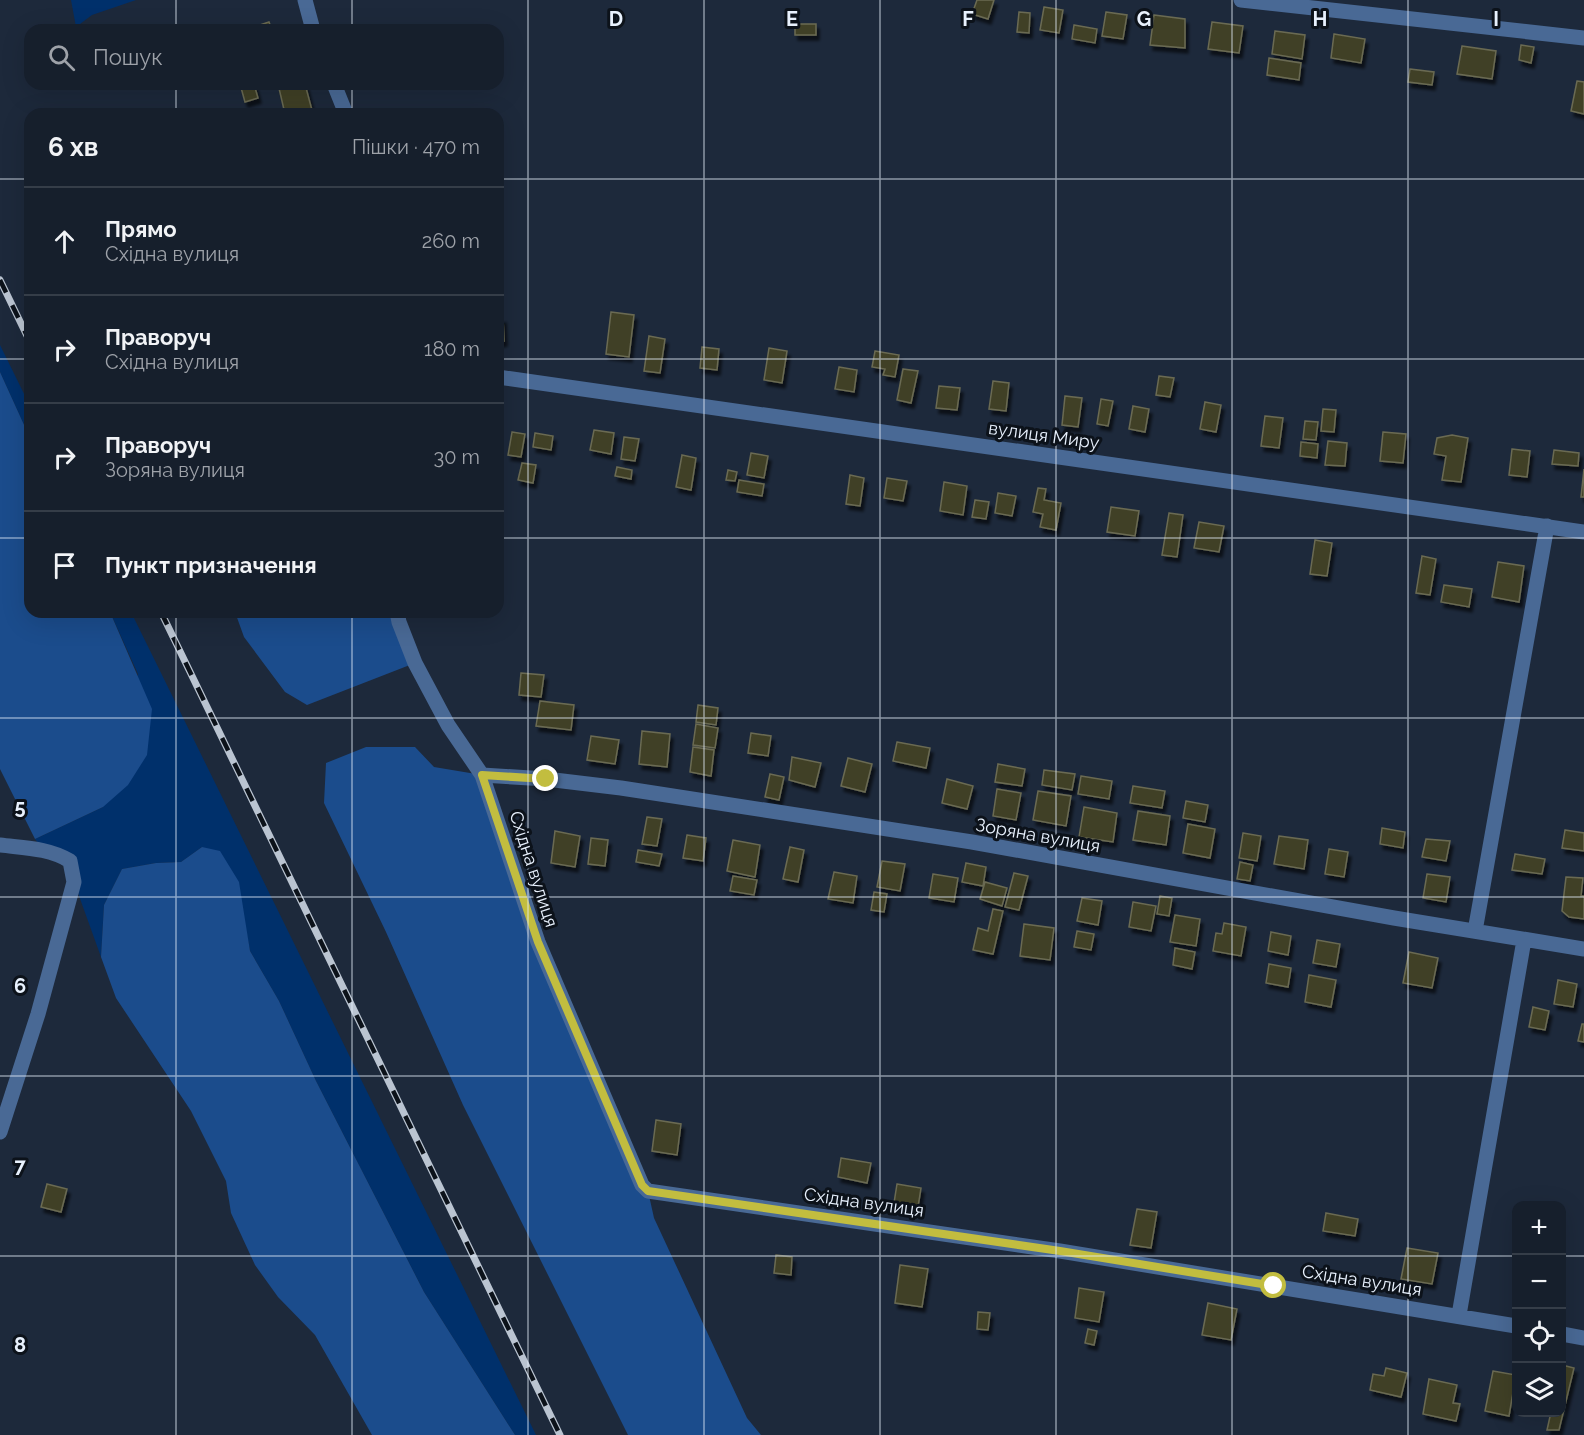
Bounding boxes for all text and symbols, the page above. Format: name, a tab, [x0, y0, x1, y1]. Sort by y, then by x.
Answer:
text: D	[609, 7, 623, 31]
text: E	[786, 7, 798, 31]
text: F	[962, 7, 974, 31]
text: G	[1137, 7, 1151, 31]
text: H	[1313, 7, 1327, 31]
text: I	[1493, 7, 1499, 31]
search box	[24, 24, 504, 90]
icon: search	[45, 41, 78, 74]
text: Пошук	[93, 44, 163, 70]
text: 6 хв	[48, 132, 99, 162]
text: Пішки · 470 m	[352, 135, 480, 159]
text: Прямо	[105, 216, 177, 242]
icon: ahead	[48, 225, 81, 258]
text: 260 m	[422, 229, 480, 253]
text: Східна вулиця	[105, 242, 239, 266]
text: Праворуч	[105, 324, 211, 350]
icon: right	[48, 333, 81, 366]
text: 180 m	[424, 337, 480, 361]
text: Східна вулиця	[105, 350, 239, 374]
street label: вулиця Миру	[987, 417, 1101, 453]
text: Праворуч	[105, 432, 211, 458]
icon: right	[48, 441, 81, 474]
text: 30 m	[434, 445, 480, 469]
text: Зоряна вулиця	[105, 458, 245, 482]
icon: arrive	[48, 549, 81, 582]
text: Пункт призначення	[105, 552, 317, 578]
route end	[532, 765, 558, 791]
text: 5	[14, 795, 26, 819]
street label: Східна вулиця	[505, 808, 563, 930]
street label: Зоряна вулиця	[974, 814, 1102, 856]
text: 6	[14, 974, 26, 998]
text: 7	[14, 1154, 26, 1178]
street label: Східна вулиця	[803, 1183, 925, 1221]
map controls	[1512, 1201, 1566, 1417]
button: +	[1512, 1201, 1566, 1255]
button: −	[1512, 1255, 1566, 1309]
street label: Східна вулиця	[1301, 1260, 1423, 1300]
route start	[1260, 1272, 1286, 1298]
button: locate	[1512, 1309, 1566, 1363]
text: 8	[14, 1333, 26, 1357]
button: layers	[1512, 1363, 1566, 1417]

